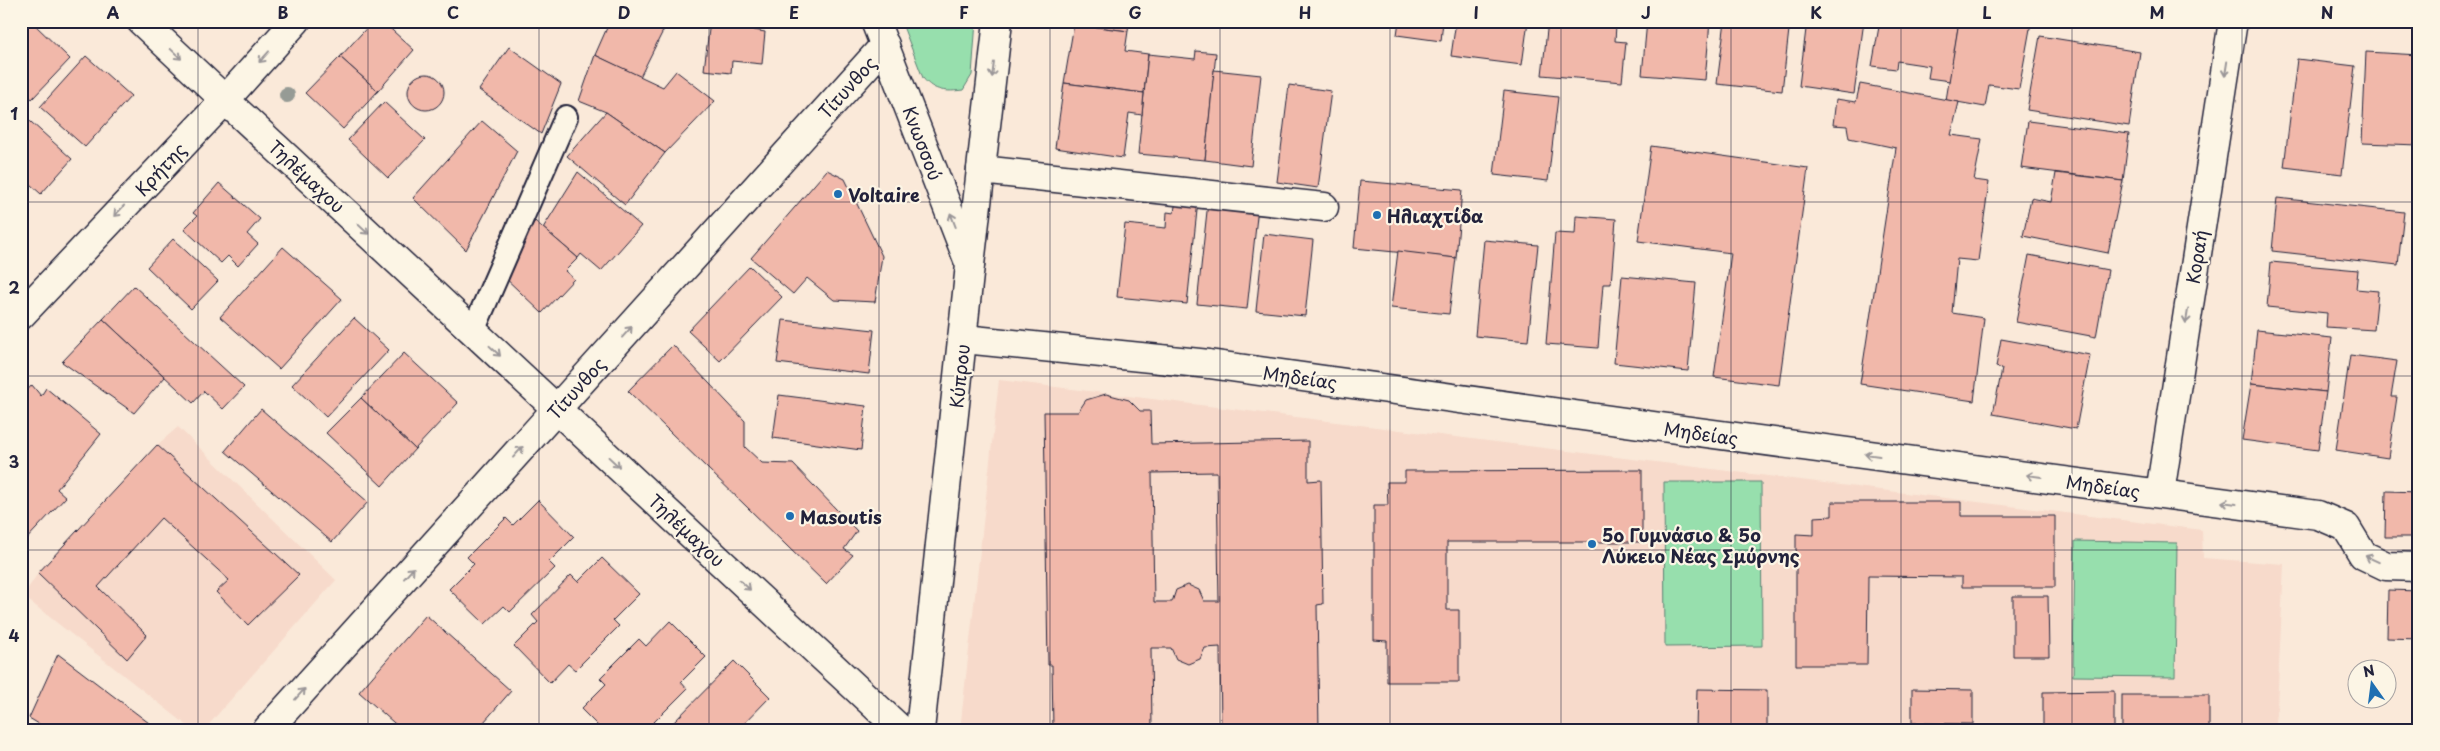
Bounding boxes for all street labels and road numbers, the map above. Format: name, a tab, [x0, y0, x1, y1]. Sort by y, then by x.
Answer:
street label: Τίτυνθος	[812, 50, 882, 124]
street label: Κνωσσού	[897, 102, 949, 184]
street label: Τηλέμαχου	[263, 133, 351, 219]
street label: Κρήτης	[128, 136, 192, 202]
street label: Κοραή	[2178, 228, 2214, 286]
street label: Κύπρου	[942, 343, 976, 409]
street label: Τίτυνθος	[541, 351, 611, 425]
street label: Μηδείας	[1261, 358, 1339, 396]
street label: Μηδείας	[1662, 414, 1740, 452]
street label: Μηδείας	[2064, 467, 2142, 505]
street label: Τηλέμαχου	[643, 487, 731, 573]

